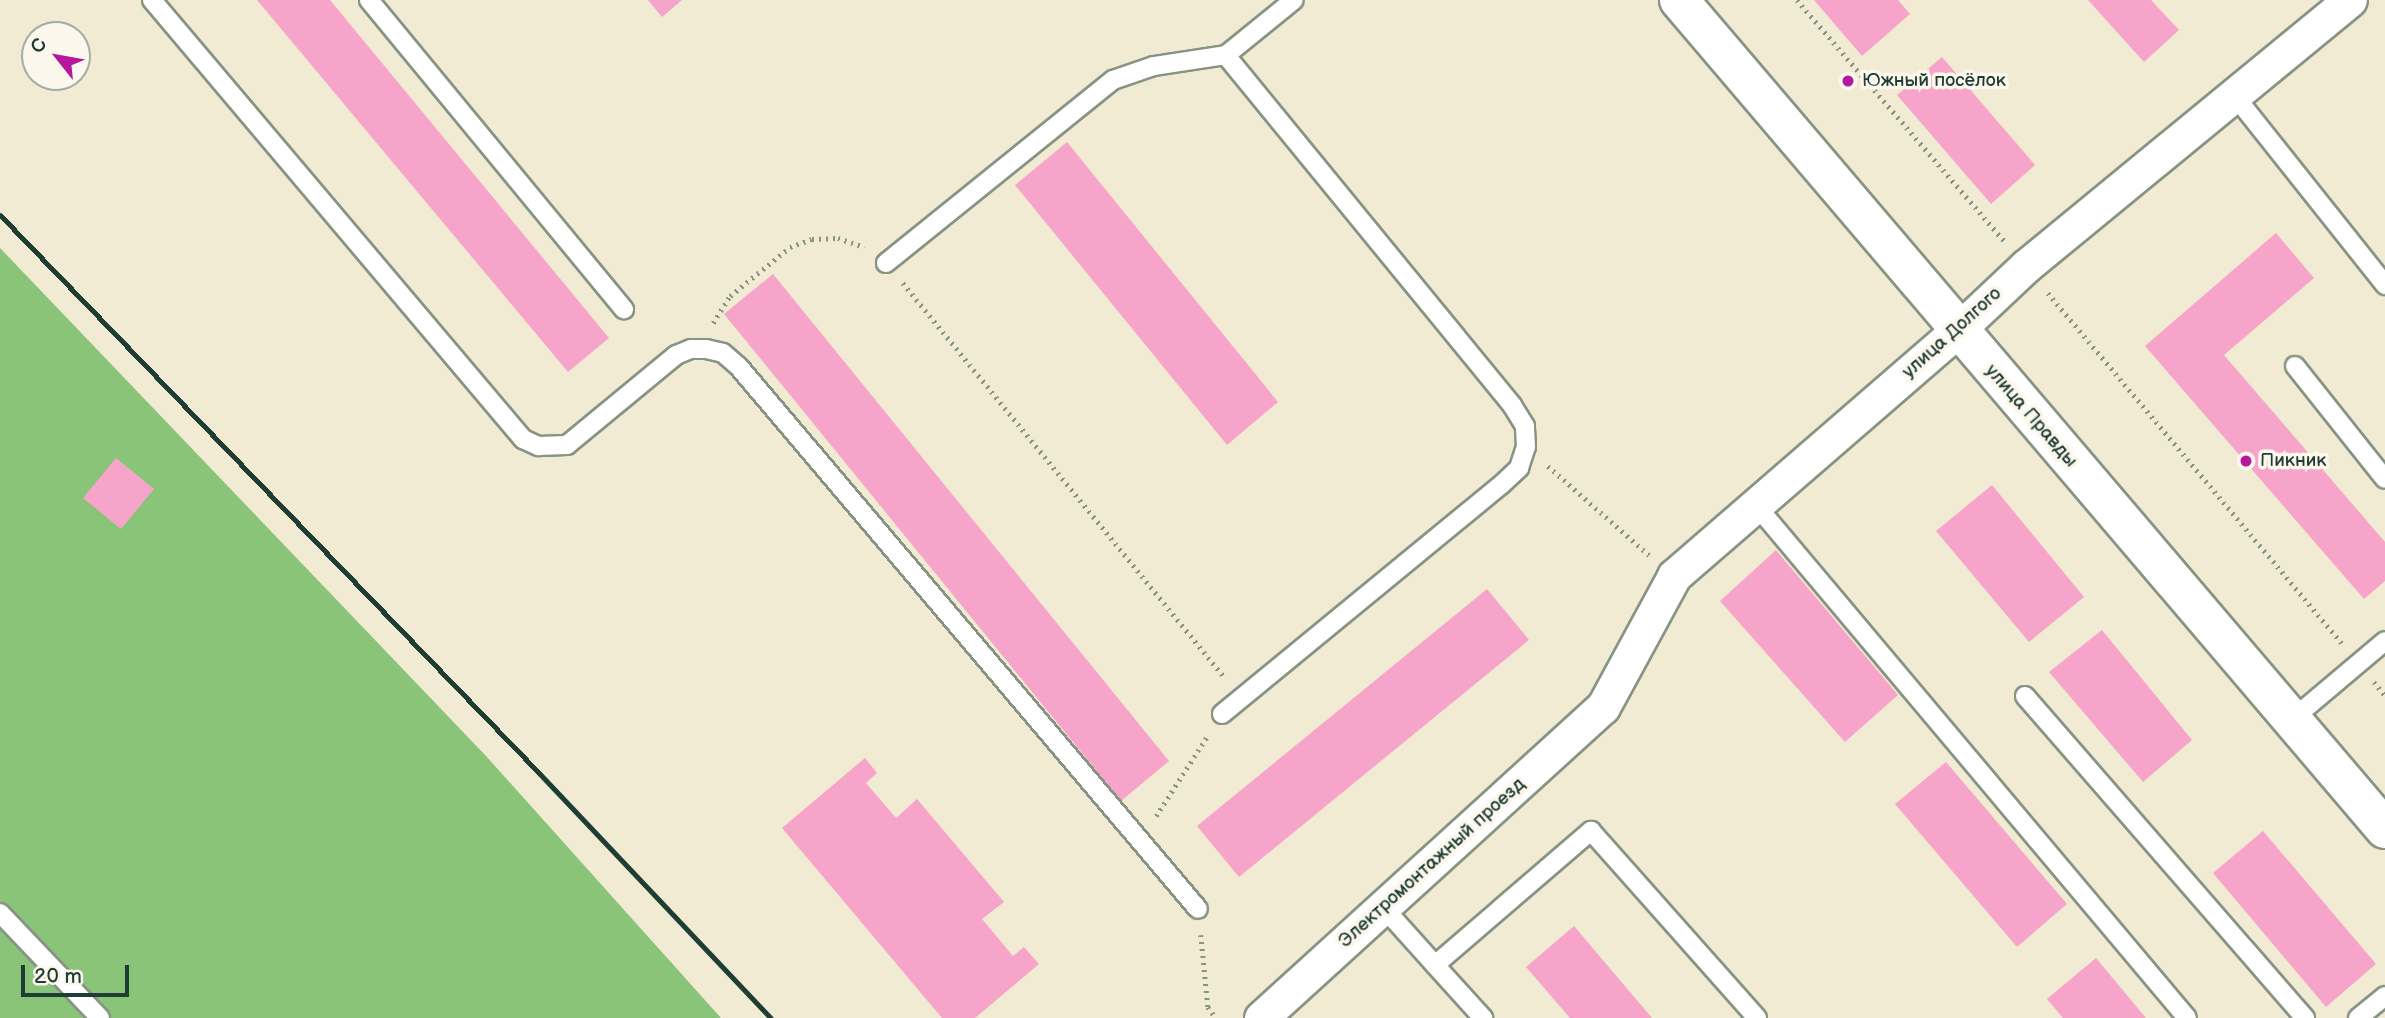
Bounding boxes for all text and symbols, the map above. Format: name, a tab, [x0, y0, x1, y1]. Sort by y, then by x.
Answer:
north arrow	[21, 21, 91, 91]
text: С	[26, 34, 53, 58]
place label: Южный посёлок	[1862, 70, 2006, 92]
marker: Южный посёлок	[1840, 73, 1856, 89]
street label: улица Долгого	[1898, 283, 2006, 383]
street label: улица Правды	[1980, 360, 2082, 472]
place label: Пикник	[2260, 450, 2326, 472]
marker: Пикник	[2238, 453, 2254, 469]
street label: Электромонтажный проезд	[1334, 773, 1530, 953]
scale bar	[24, 951, 133, 995]
text: 20 m	[34, 964, 82, 989]

